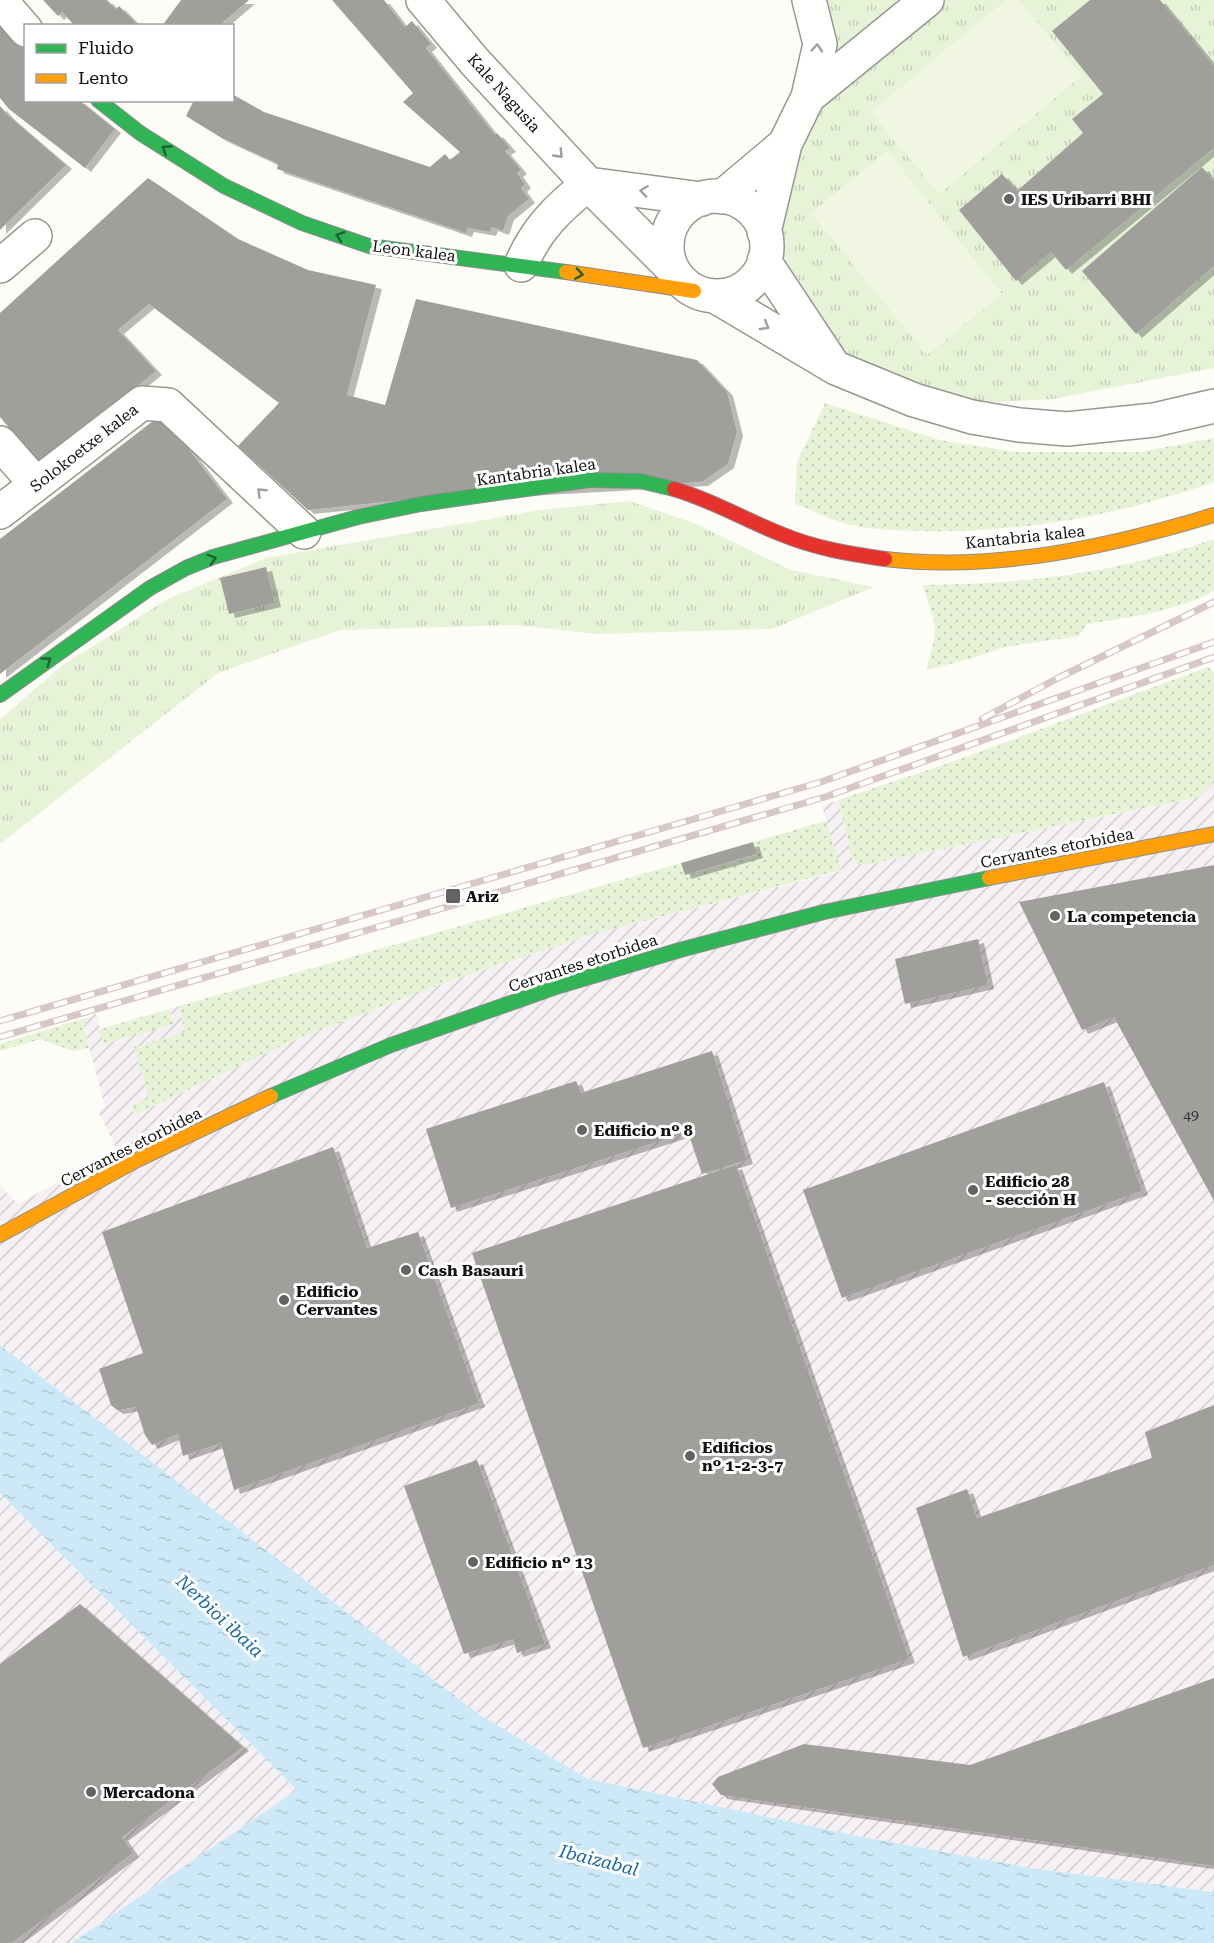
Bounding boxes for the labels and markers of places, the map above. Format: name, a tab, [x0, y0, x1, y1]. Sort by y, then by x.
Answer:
place label: IES Uribarri BHI	[1021, 190, 1151, 209]
marker: IES Uribarri BHI	[1002, 192, 1016, 206]
marker: Ariz	[444, 887, 462, 905]
place label: Ariz	[466, 887, 498, 906]
place label: La competencia	[1067, 907, 1197, 926]
marker: La competencia	[1048, 909, 1062, 923]
place label: Edificio nº 8	[594, 1121, 693, 1140]
marker: Edificio nº 8	[575, 1123, 589, 1137]
place label: Edificio 28 - sección H	[985, 1172, 1076, 1209]
marker: Edificio 28 - sección H	[966, 1183, 980, 1197]
place label: Cash Basauri	[418, 1261, 524, 1280]
marker: Cash Basauri	[399, 1263, 413, 1277]
place label: Edificio Cervantes	[296, 1282, 378, 1319]
marker: Edificio Cervantes	[277, 1293, 291, 1307]
place label: Edificios nº 1-2-3-7	[702, 1438, 783, 1475]
marker: Edificios nº 1-2-3-7	[683, 1449, 697, 1463]
place label: Edificio nº 13	[485, 1553, 593, 1572]
marker: Edificio nº 13	[466, 1555, 480, 1569]
place label: Mercadona	[103, 1783, 195, 1802]
marker: Mercadona	[84, 1785, 98, 1799]

